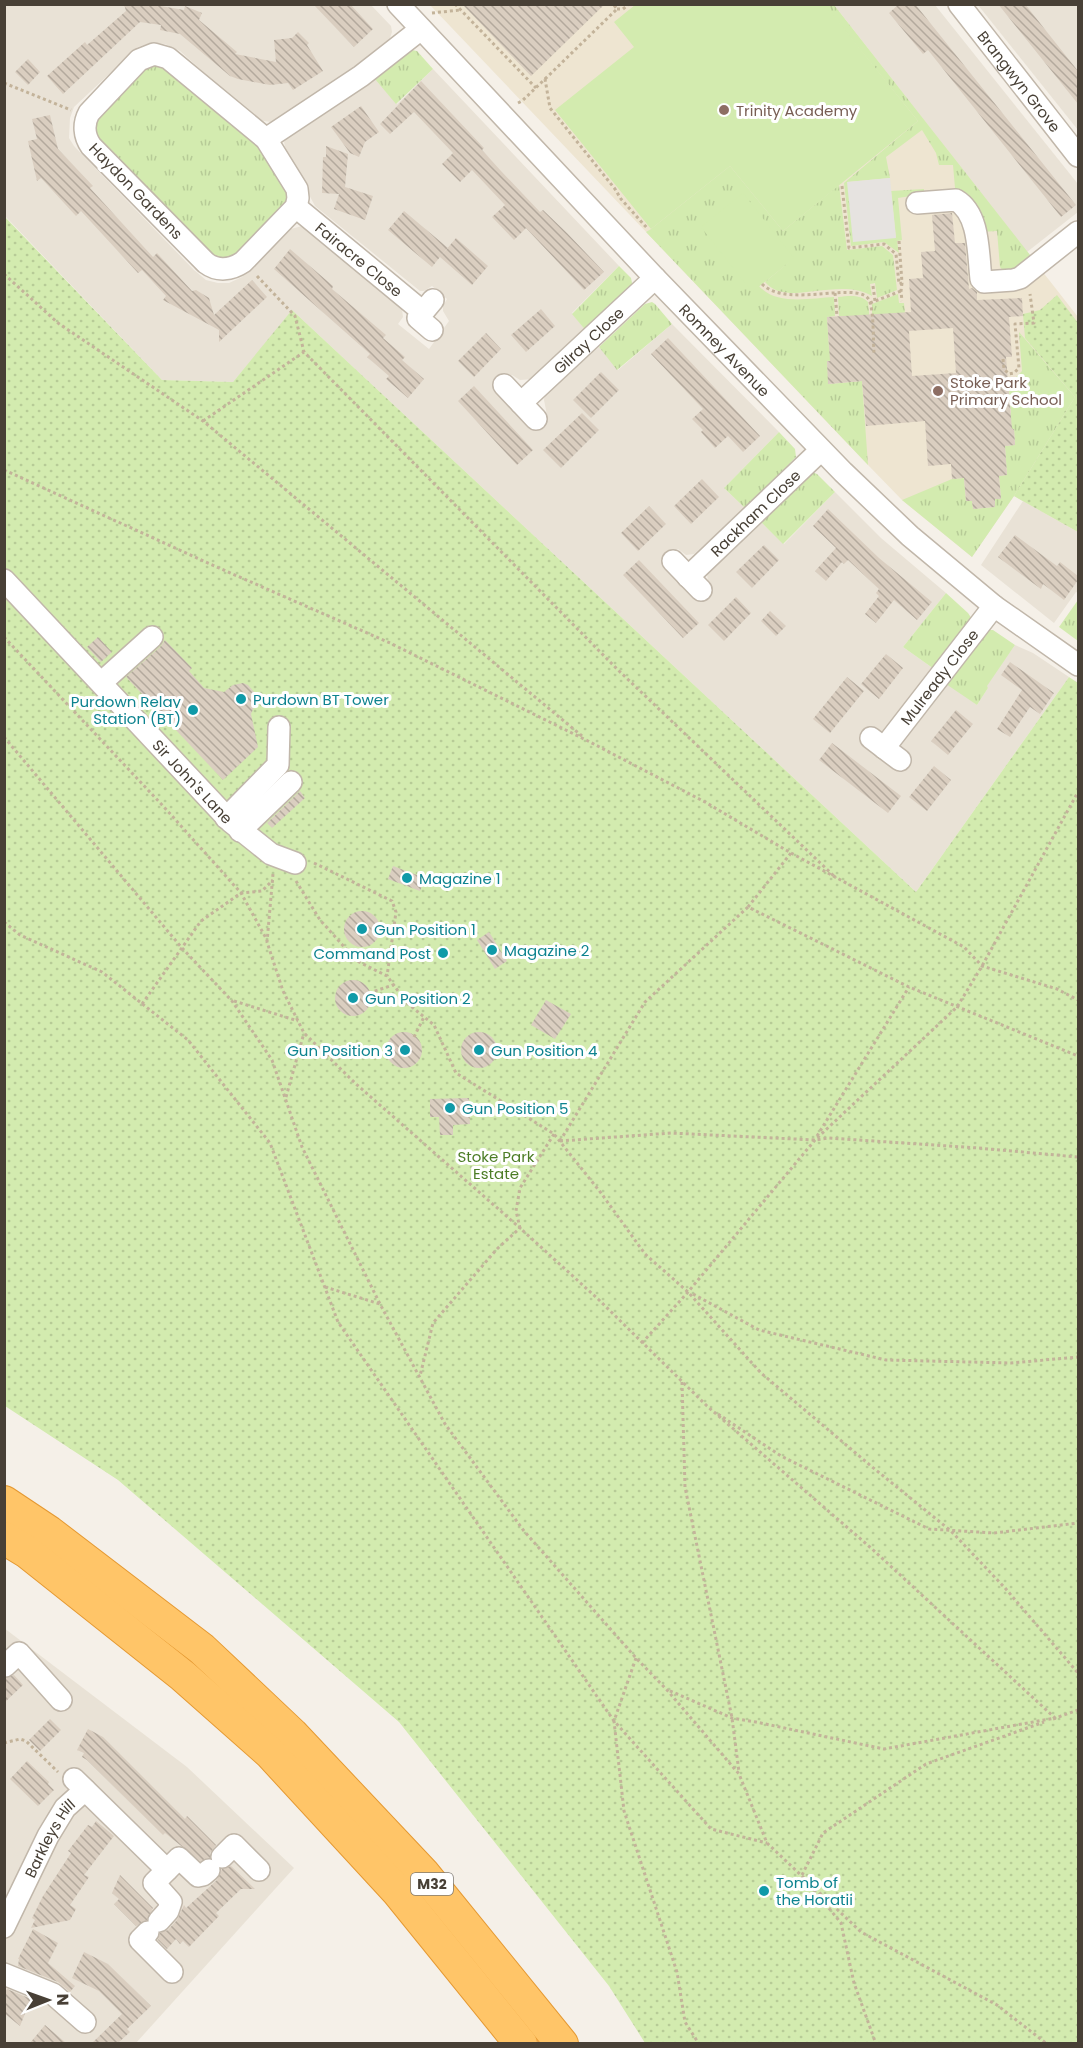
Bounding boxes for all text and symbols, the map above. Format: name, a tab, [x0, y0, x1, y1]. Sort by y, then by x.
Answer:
street label: Brangwyn Grove	[973, 26, 1066, 136]
place label: Trinity Academy	[736, 100, 858, 121]
marker: Trinity Academy	[717, 103, 731, 117]
street label: Haydon Gardens	[84, 138, 188, 244]
street label: Fairacre Close	[311, 217, 407, 302]
street label: Romney Avenue	[675, 299, 775, 401]
street label: Gilray Close	[548, 302, 628, 378]
place label: Stoke Park Primary School	[950, 372, 1062, 410]
marker: Stoke Park Primary School	[931, 384, 945, 398]
street label: Rackham Close	[706, 465, 805, 561]
street label: Mulready Close	[895, 625, 983, 729]
place label: Purdown BT Tower	[253, 689, 389, 710]
place label: Purdown Relay Station (BT)	[71, 691, 182, 729]
marker: Purdown BT Tower	[234, 692, 248, 706]
marker: Purdown Relay Station (BT)	[186, 703, 200, 717]
street label: Sir John's Lane	[148, 734, 238, 828]
place label: Magazine 1	[419, 868, 501, 889]
marker: Magazine 1	[400, 871, 414, 885]
place label: Gun Position 1	[374, 919, 476, 940]
marker: Gun Position 1	[355, 922, 369, 936]
place label: Magazine 2	[504, 940, 589, 961]
place label: Command Post	[313, 943, 431, 964]
marker: Magazine 2	[485, 943, 499, 957]
marker: Command Post	[436, 946, 450, 960]
place label: Gun Position 2	[365, 988, 471, 1009]
marker: Gun Position 2	[346, 991, 360, 1005]
place label: Gun Position 3	[287, 1040, 393, 1061]
place label: Gun Position 4	[491, 1040, 597, 1061]
marker: Gun Position 3	[398, 1043, 412, 1057]
marker: Gun Position 4	[472, 1043, 486, 1057]
place label: Gun Position 5	[462, 1098, 568, 1119]
marker: Gun Position 5	[443, 1101, 457, 1115]
park label: Stoke Park Estate	[457, 1146, 535, 1184]
street label: Barkleys Hill	[19, 1794, 79, 1881]
place label: Tomb of the Horatii	[776, 1872, 853, 1910]
road number: M32	[411, 1873, 453, 1895]
marker: Tomb of the Horatii	[757, 1884, 771, 1898]
north arrow	[18, 1970, 78, 2030]
text: N	[51, 1994, 74, 2006]

